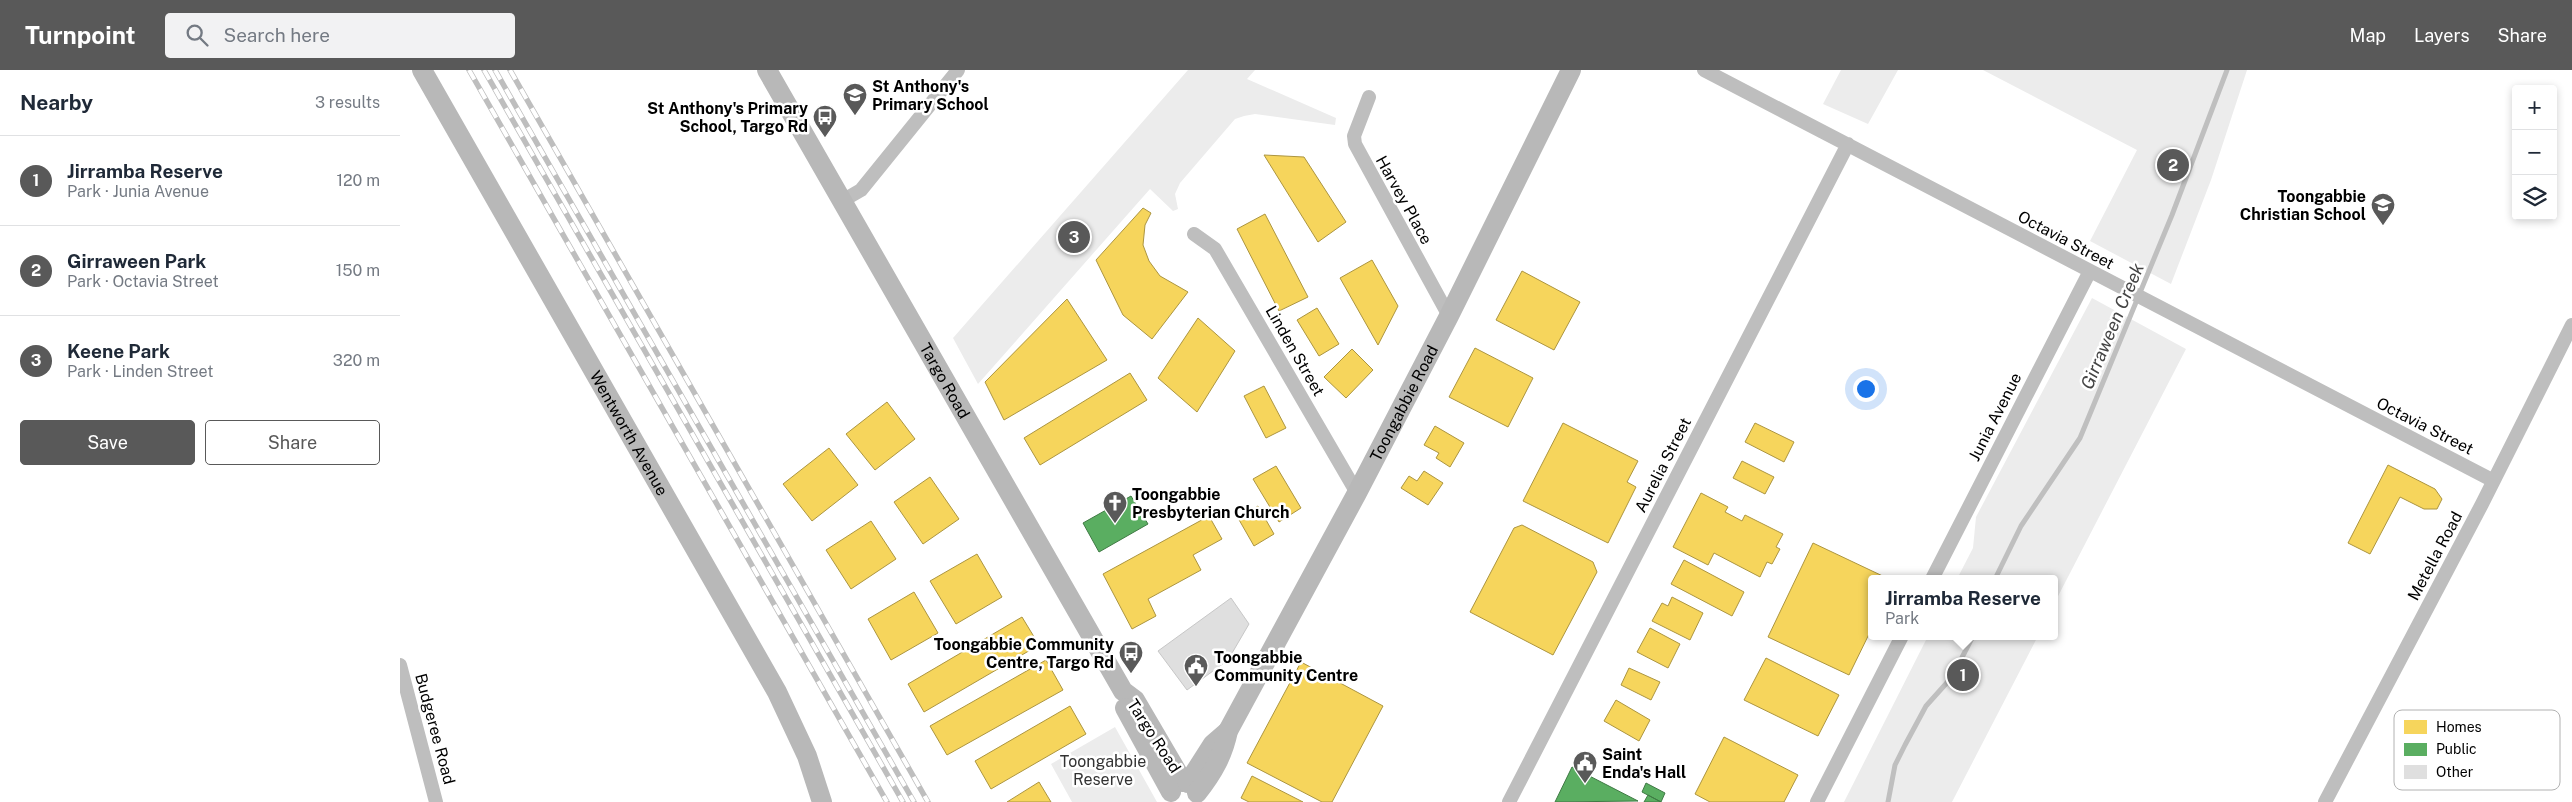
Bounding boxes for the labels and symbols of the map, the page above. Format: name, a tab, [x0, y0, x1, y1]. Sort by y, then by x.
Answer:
place label: St Anthony's Primary School	[872, 77, 989, 114]
school or university icon: St Anthony's Primary School	[842, 82, 868, 116]
place label: St Anthony's Primary School, Targo Rd	[647, 99, 808, 136]
bus stop icon: St Anthony's Primary School, Targo Rd	[812, 104, 838, 138]
pin: 2	[2157, 146, 2189, 184]
street label: Harvey Place	[1372, 152, 1436, 248]
place label: Toongabbie Christian School	[2240, 187, 2366, 224]
school or university icon: Toongabbie Christian School	[2370, 192, 2396, 226]
street label: Octavia Street	[2015, 207, 2117, 273]
pin: 3	[1058, 218, 1090, 256]
water label: Girraween Creek	[2076, 260, 2148, 392]
street label: Linden Street	[1262, 303, 1328, 399]
street label: Targo Road	[916, 339, 974, 422]
street label: Toongabbie Road	[1366, 342, 1442, 464]
street label: Wentworth Avenue	[586, 367, 672, 499]
street label: Junia Avenue	[1965, 370, 2025, 464]
your location	[1853, 376, 1879, 402]
street label: Octavia Street	[2373, 393, 2477, 459]
street label: Aurelia Street	[1631, 414, 1695, 516]
place label: Toongabbie Presbyterian Church	[1132, 485, 1289, 522]
church icon: Toongabbie Presbyterian Church	[1102, 490, 1128, 524]
street label: Metella Road	[2404, 508, 2466, 604]
place label: Toongabbie Community Centre, Targo Rd	[934, 635, 1114, 672]
bus stop icon: Toongabbie Community Centre, Targo Rd	[1118, 640, 1144, 674]
place label: Toongabbie Community Centre	[1214, 648, 1358, 685]
public building icon: Toongabbie Community Centre	[1183, 653, 1209, 687]
pin: 1	[1947, 656, 1979, 694]
street label: Budgeree Road	[411, 671, 459, 787]
street label: Targo Road	[1123, 696, 1185, 776]
legend	[2394, 710, 2560, 790]
text: Homes	[2436, 719, 2482, 735]
text: Public	[2436, 741, 2477, 757]
place label: Saint Enda's Hall	[1602, 745, 1686, 782]
public building icon: Saint Enda's Hall	[1572, 750, 1598, 784]
park label: Toongabbie Reserve	[1060, 752, 1146, 789]
text: Other	[2436, 764, 2473, 780]

